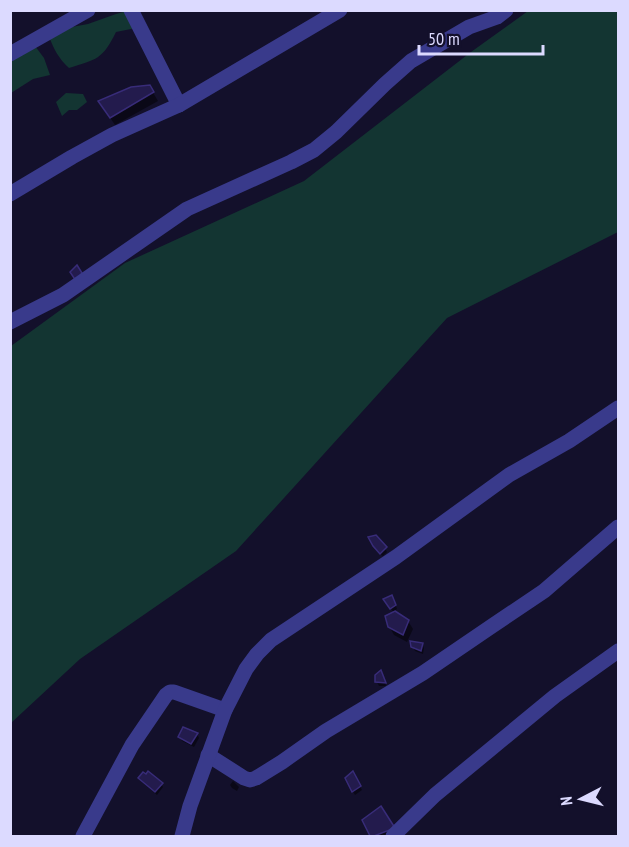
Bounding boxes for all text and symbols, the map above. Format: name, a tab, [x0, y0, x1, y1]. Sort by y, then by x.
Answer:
scale bar	[419, 18, 544, 56]
text: 50 m	[428, 27, 460, 50]
north arrow	[551, 769, 611, 829]
text: N	[556, 795, 577, 806]

